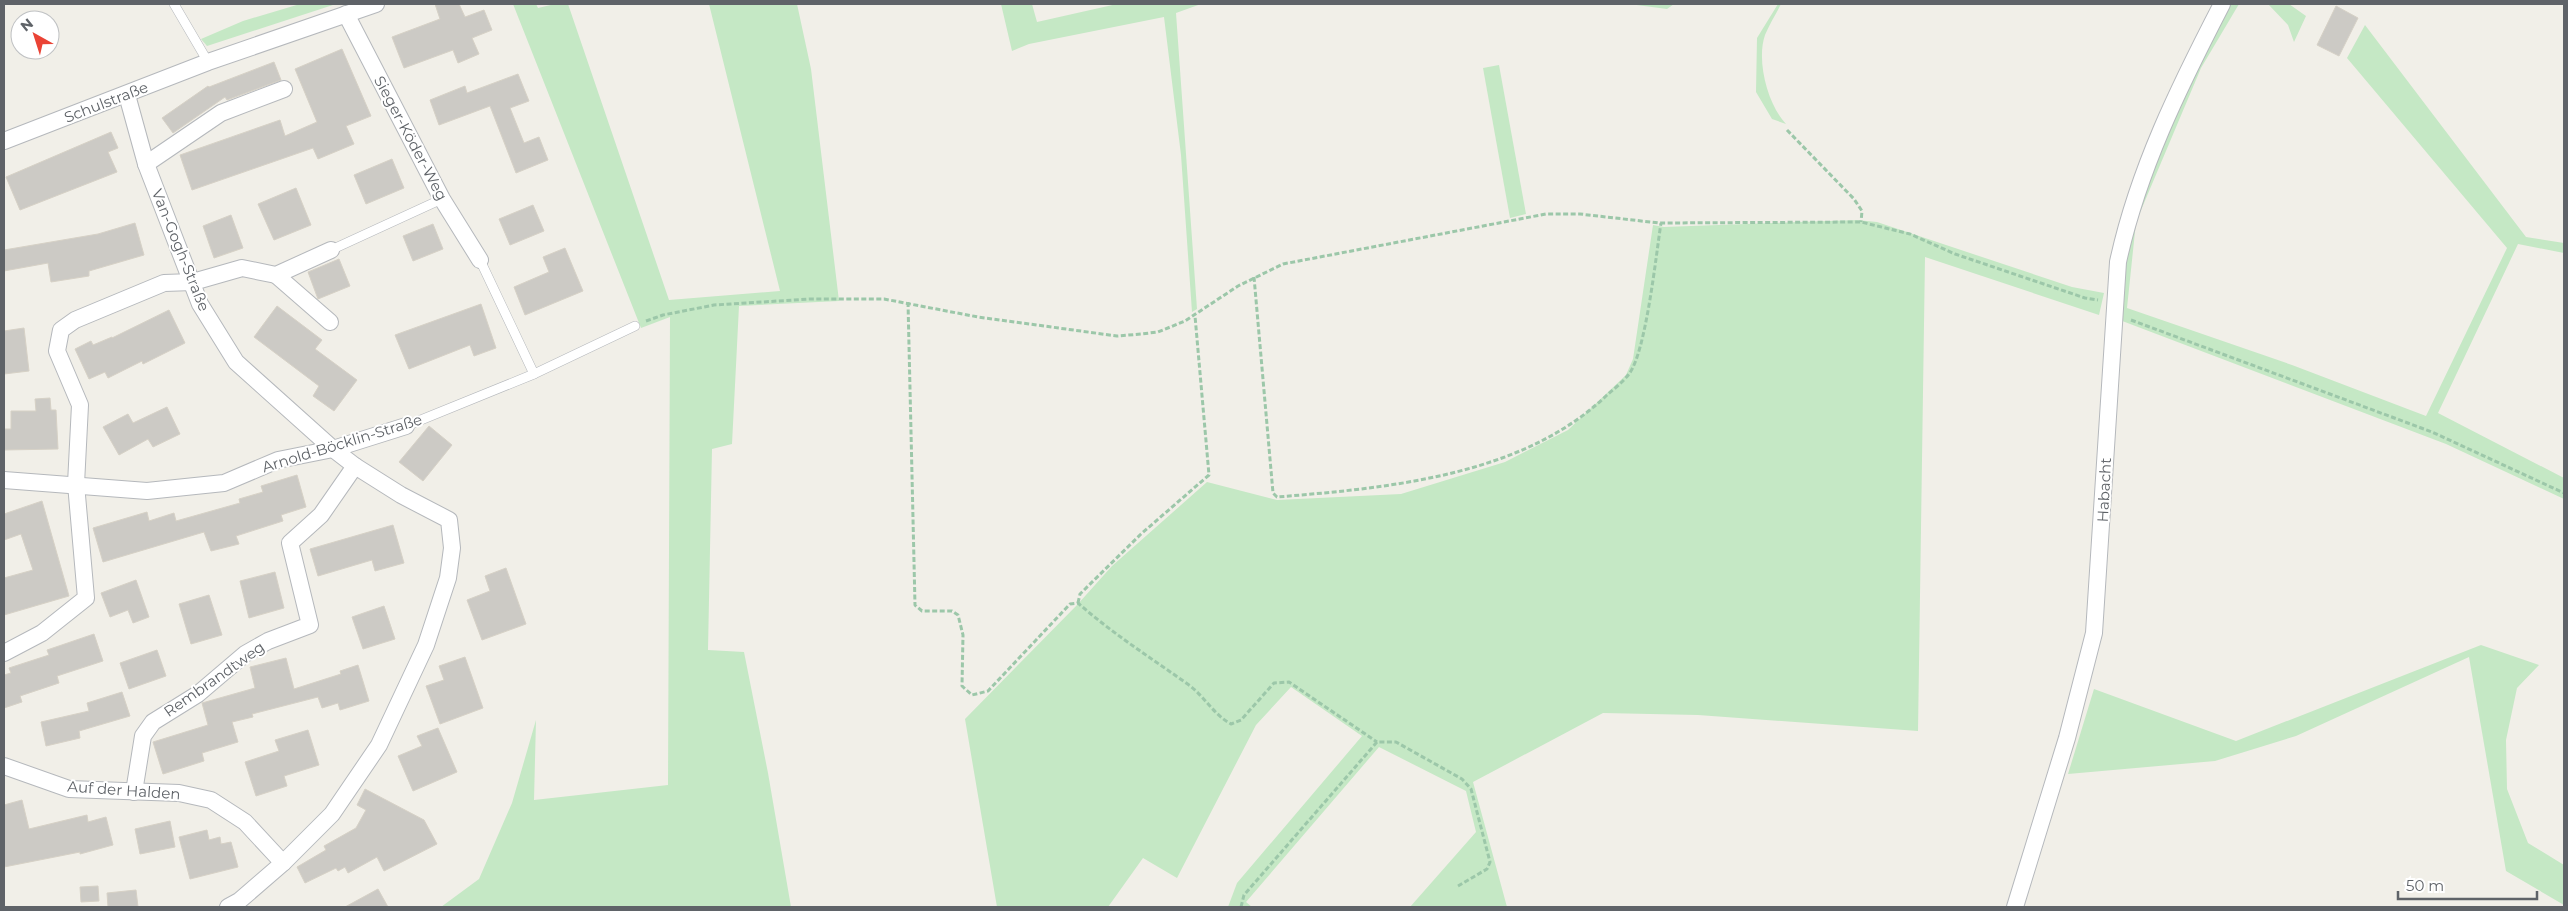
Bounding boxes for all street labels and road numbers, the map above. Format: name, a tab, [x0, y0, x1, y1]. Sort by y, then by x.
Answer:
street label: Sieger-Köder-Weg	[370, 72, 452, 204]
street label: Schulstraße	[61, 77, 151, 127]
street label: Van-Gogh-Straße	[148, 186, 214, 314]
street label: Arnold-Böcklin-Straße	[260, 410, 424, 476]
street label: Habacht	[2093, 457, 2115, 523]
street label: Rembrandtweg	[160, 637, 268, 721]
street label: Auf der Halden	[67, 777, 181, 803]

